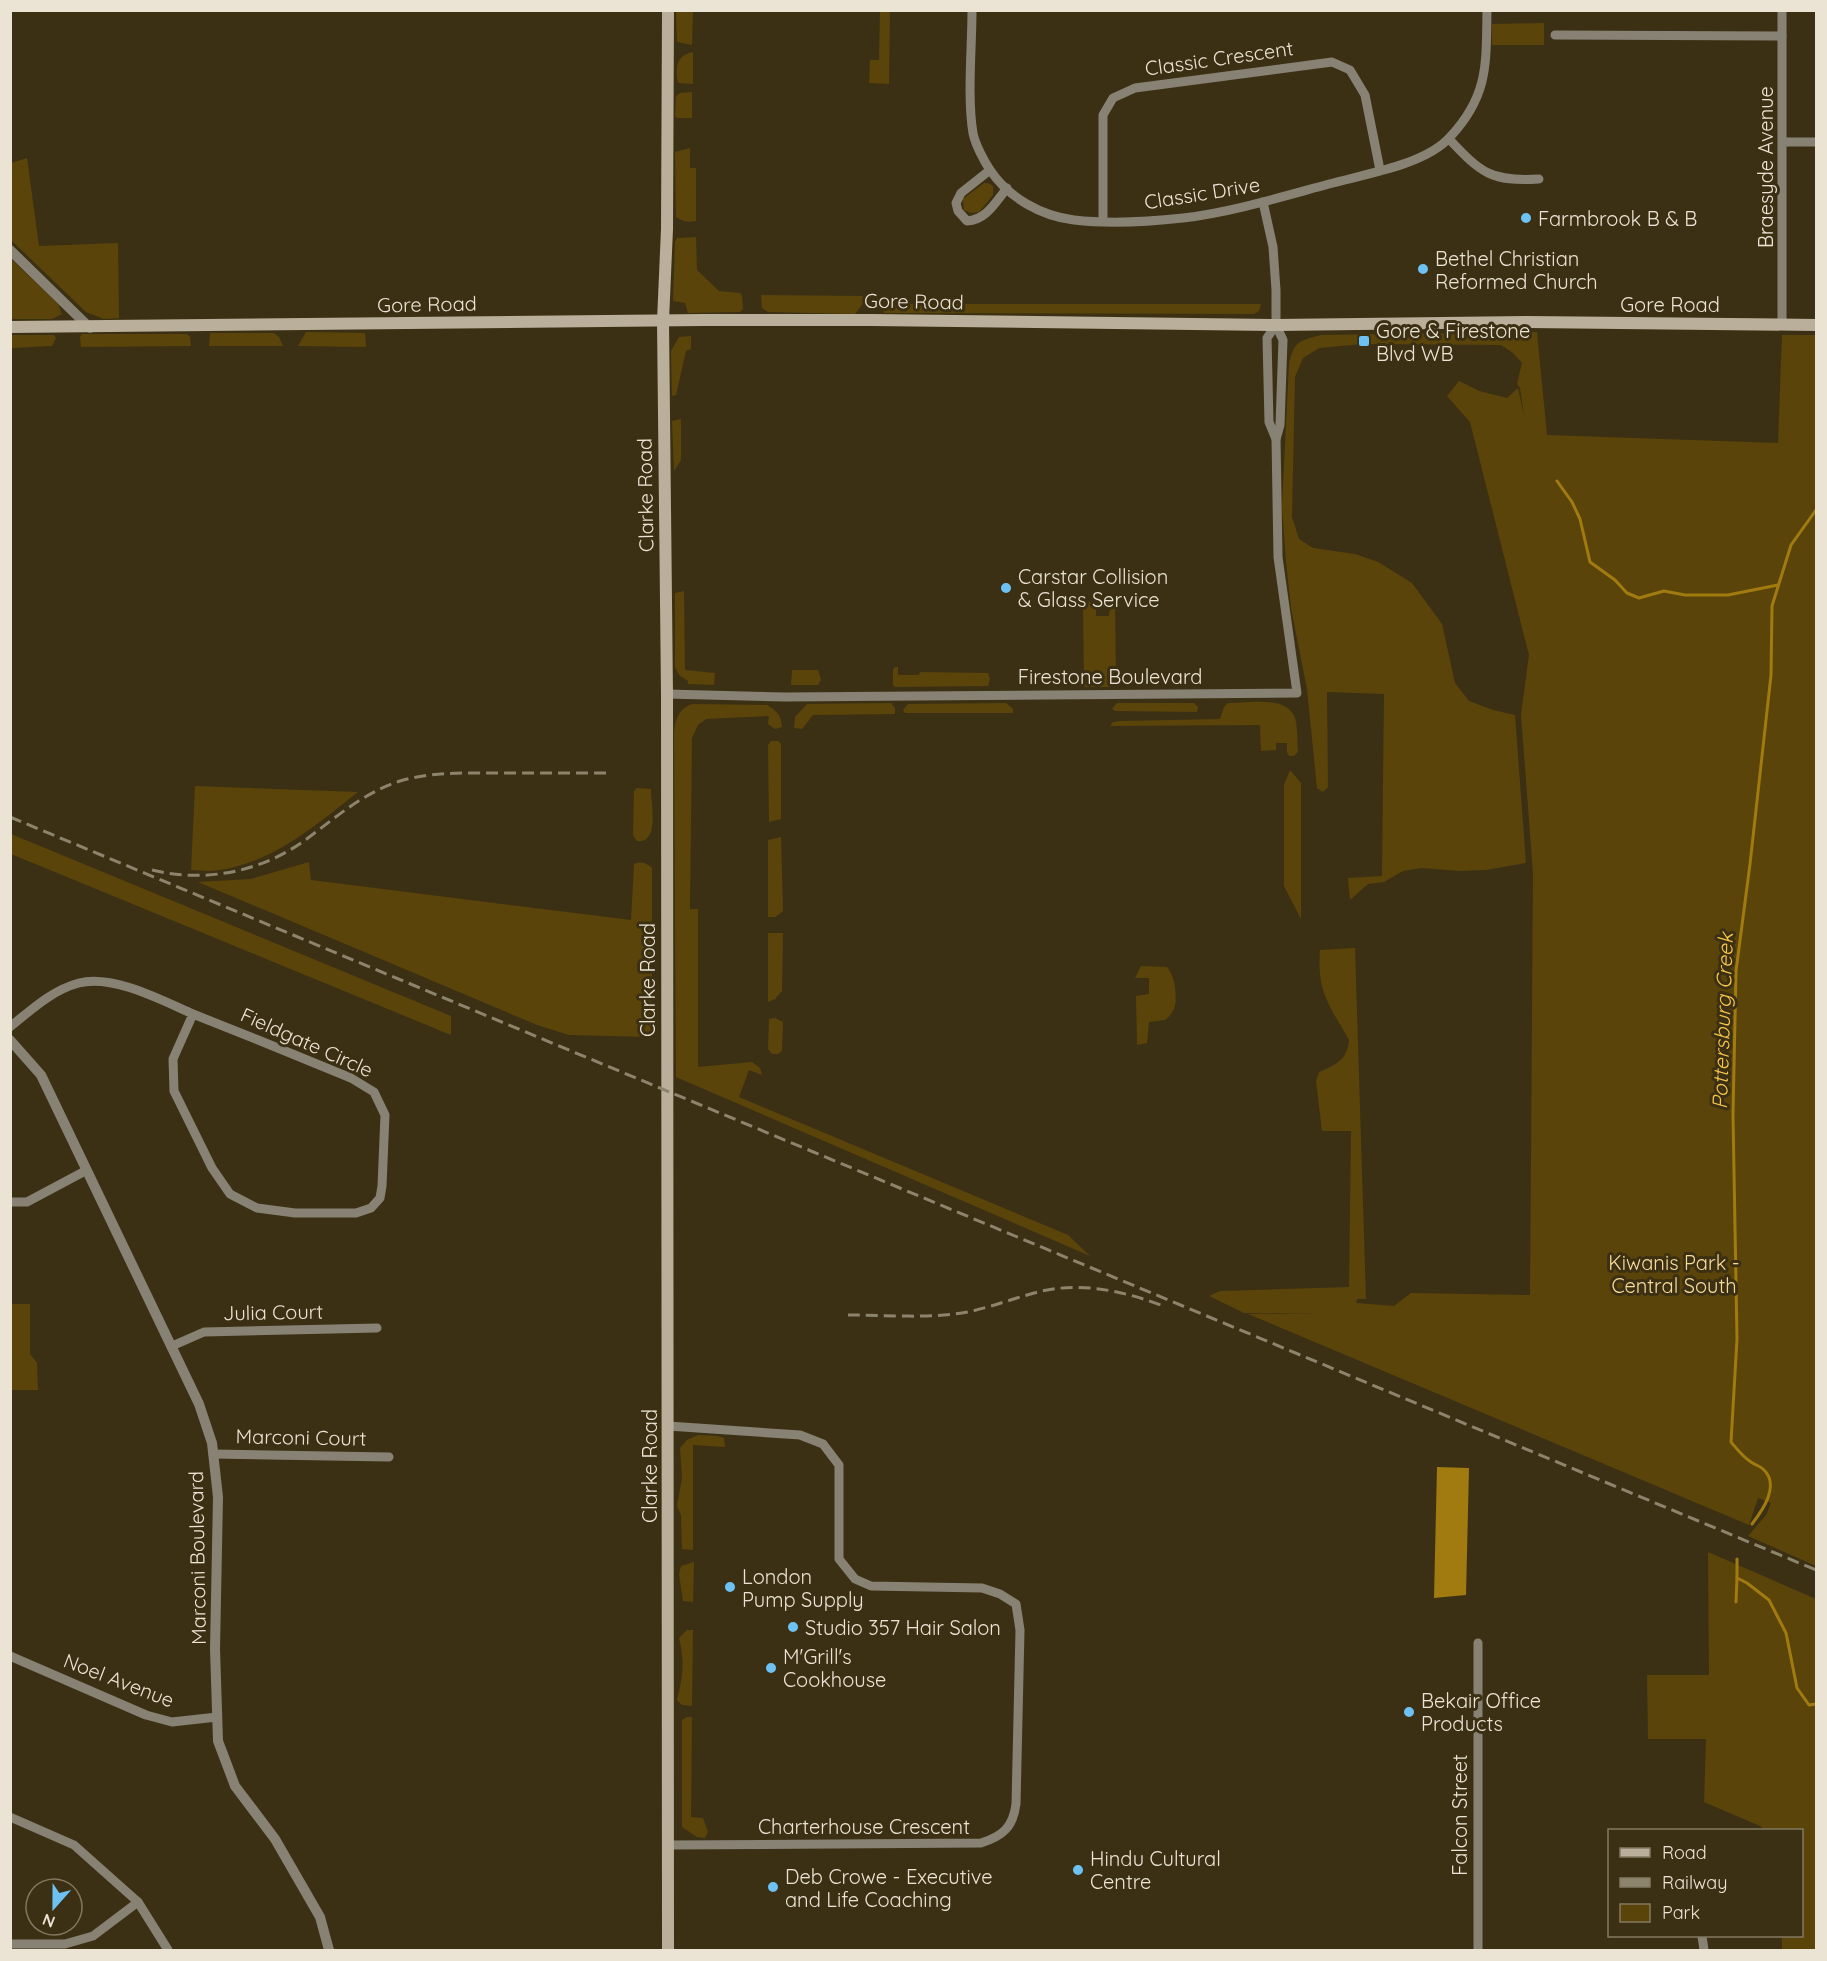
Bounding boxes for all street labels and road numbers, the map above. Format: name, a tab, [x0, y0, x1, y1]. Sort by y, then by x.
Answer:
street label: Classic Crescent	[1143, 35, 1295, 81]
street label: Braesyde Avenue	[1753, 86, 1778, 248]
street label: Classic Drive	[1142, 172, 1262, 214]
street label: Gore Road	[864, 288, 964, 314]
street label: Gore Road	[377, 291, 477, 317]
street label: Gore Road	[1620, 292, 1720, 317]
street label: Clarke Road	[632, 438, 658, 552]
street label: Firestone Boulevard	[1018, 664, 1202, 689]
street label: Clarke Road	[635, 923, 660, 1037]
street label: Fieldgate Circle	[237, 1002, 377, 1082]
street label: Julia Court	[223, 1299, 324, 1325]
street label: Clarke Road	[637, 1409, 662, 1523]
street label: Marconi Court	[235, 1423, 367, 1451]
street label: Marconi Boulevard	[183, 1471, 211, 1645]
street label: Noel Avenue	[60, 1647, 178, 1713]
street label: Falcon Street	[1447, 1754, 1472, 1876]
street label: Charterhouse Crescent	[758, 1814, 970, 1839]

